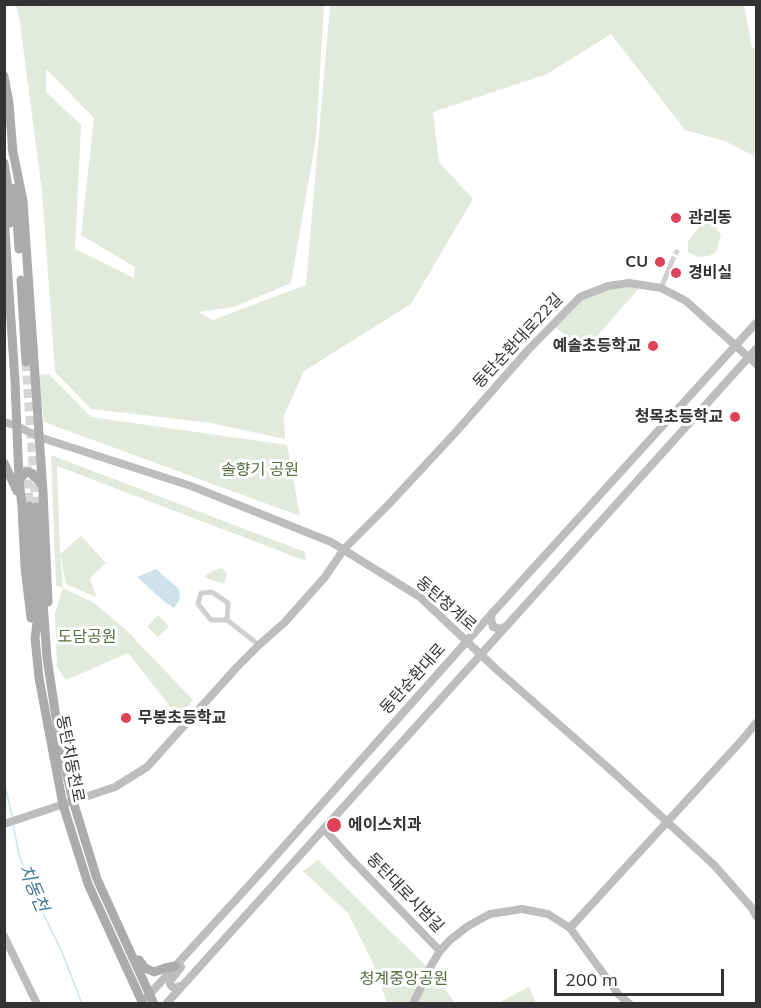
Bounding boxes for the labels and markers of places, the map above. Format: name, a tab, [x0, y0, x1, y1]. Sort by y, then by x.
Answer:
place label: 관리동	[688, 208, 732, 228]
marker: 관리동	[669, 211, 683, 225]
place label: CU	[625, 252, 648, 272]
marker: CU	[653, 255, 667, 269]
place label: 경비실	[688, 263, 732, 283]
marker: 경비실	[669, 266, 683, 280]
place label: 예솔초등학교	[553, 336, 641, 356]
marker: 예솔초등학교	[646, 339, 660, 353]
place label: 청목초등학교	[635, 407, 723, 427]
marker: 청목초등학교	[728, 410, 742, 424]
place label: 무봉초등학교	[138, 708, 226, 728]
marker: 무봉초등학교	[119, 711, 133, 725]
place label: 에이스치과	[348, 815, 422, 835]
marker: 에이스치과	[325, 816, 343, 834]

